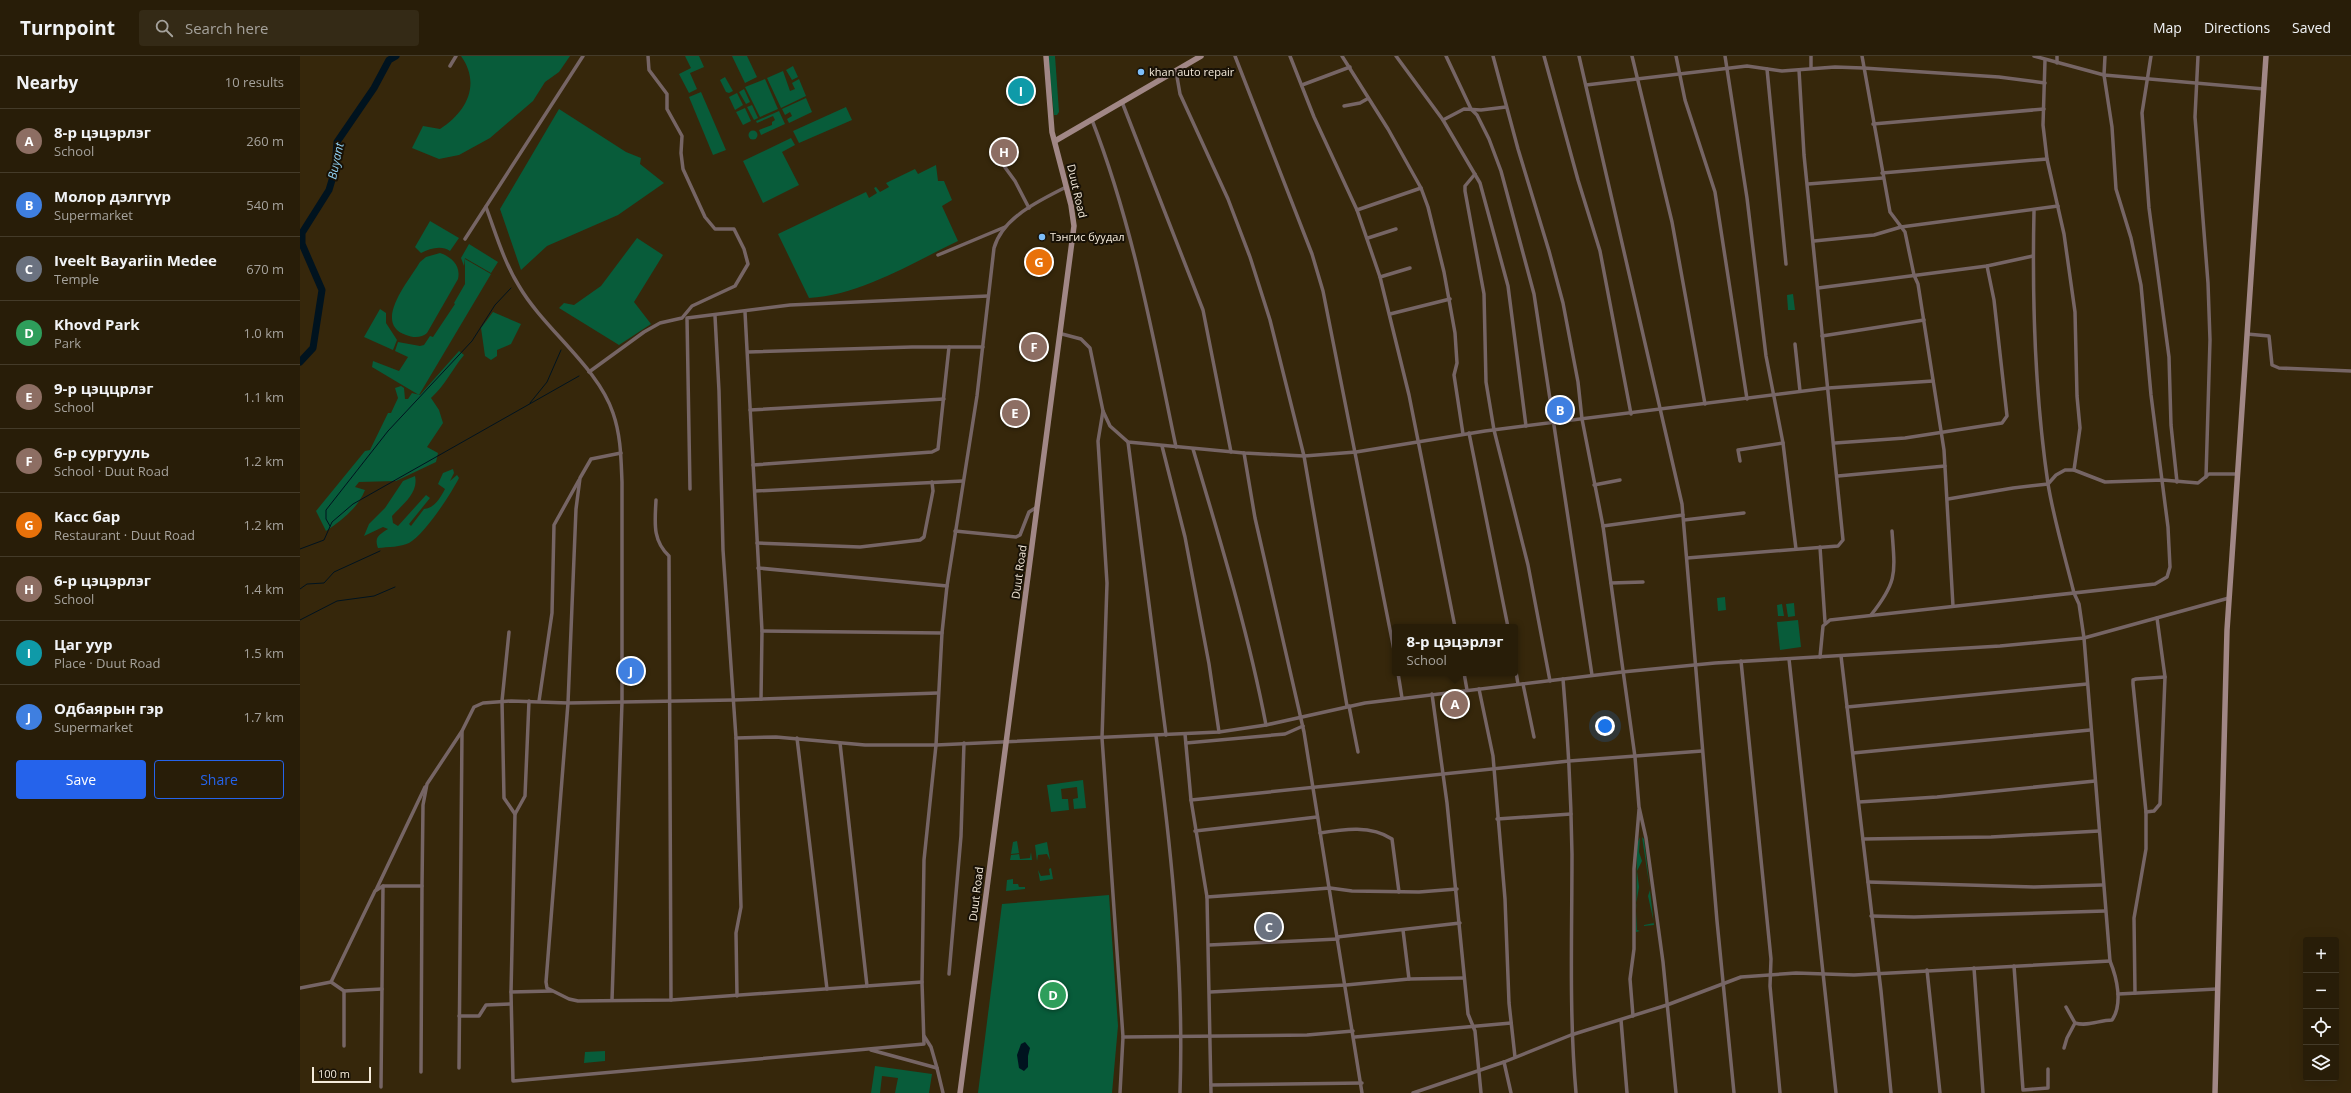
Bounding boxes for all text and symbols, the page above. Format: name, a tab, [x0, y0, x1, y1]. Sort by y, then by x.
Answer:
search box	[139, 10, 419, 46]
text: Turnpoint	[20, 15, 115, 41]
icon: search	[153, 17, 175, 39]
text: Search here	[185, 18, 269, 38]
text: Map	[2153, 18, 2182, 37]
text: Directions	[2204, 18, 2270, 37]
text: Saved	[2292, 18, 2331, 37]
place label: khan auto repair	[1149, 64, 1235, 79]
marker: khan auto repair	[1136, 67, 1146, 77]
text: Nearby	[16, 71, 78, 94]
text: 10 results	[225, 73, 284, 91]
pin: I	[1008, 76, 1034, 106]
text: 8-р цэцэрлэг	[54, 122, 151, 142]
text: A	[25, 132, 33, 150]
text: 260 m	[246, 132, 284, 150]
pin: H	[991, 137, 1017, 167]
water label: Buyant	[323, 140, 348, 181]
text: School	[54, 142, 94, 160]
street label: Duut Road	[1064, 163, 1091, 219]
text: Молор дэлгүүр	[54, 186, 171, 206]
text: B	[25, 196, 33, 214]
text: 540 m	[246, 196, 284, 214]
text: Supermarket	[54, 206, 133, 224]
place label: Тэнгис буудал	[1050, 229, 1125, 244]
marker: Тэнгис буудал	[1037, 232, 1047, 242]
pin: G	[1026, 247, 1052, 277]
text: Iveelt Bayariin Medee	[54, 250, 217, 270]
text: C	[25, 260, 33, 278]
text: 670 m	[246, 260, 284, 278]
text: Temple	[54, 270, 99, 288]
text: Khovd Park	[54, 314, 140, 334]
text: D	[24, 324, 34, 342]
text: 1.0 km	[243, 324, 284, 342]
pin: F	[1021, 332, 1047, 362]
text: Park	[54, 334, 81, 352]
text: 9-р цэццрлэг	[54, 378, 153, 398]
text: E	[25, 388, 33, 406]
text: 1.1 km	[243, 388, 284, 406]
pin: B	[1547, 395, 1573, 425]
text: School	[54, 398, 94, 416]
pin: E	[1002, 398, 1028, 428]
text: 6-р сургууль	[54, 442, 150, 462]
text: F	[25, 452, 33, 470]
text: 1.2 km	[243, 452, 284, 470]
text: School · Duut Road	[54, 462, 169, 480]
text: Касс бар	[54, 506, 120, 526]
text: G	[24, 516, 34, 534]
text: 1.2 km	[243, 516, 284, 534]
text: Restaurant · Duut Road	[54, 526, 195, 544]
street label: Duut Road	[1007, 544, 1030, 600]
text: 6-р цэцэрлэг	[54, 570, 151, 590]
text: H	[24, 580, 34, 598]
text: 1.4 km	[243, 580, 284, 598]
text: School	[54, 590, 94, 608]
popup	[1392, 624, 1518, 676]
text: 8-р цэцэрлэг	[1407, 631, 1503, 651]
text: Цаг уур	[54, 634, 112, 654]
text: I	[27, 644, 31, 662]
text: 1.5 km	[243, 644, 284, 662]
text: School	[1407, 651, 1447, 669]
text: Place · Duut Road	[54, 654, 160, 672]
pin: J	[618, 656, 644, 686]
pin: A	[1442, 689, 1468, 719]
text: Одбаярын гэр	[54, 698, 164, 718]
text: J	[27, 708, 31, 726]
text: 1.7 km	[243, 708, 284, 726]
your location	[1595, 716, 1615, 736]
text: Supermarket	[54, 718, 133, 736]
button: Save	[16, 760, 146, 799]
button: Share	[154, 760, 284, 799]
street label: Duut Road	[965, 866, 986, 922]
pin: C	[1256, 912, 1282, 942]
map controls	[2303, 937, 2339, 1081]
button: +	[2303, 937, 2339, 973]
button: −	[2303, 973, 2339, 1009]
pin: D	[1040, 980, 1066, 1010]
button: locate	[2303, 1009, 2339, 1045]
button: layers	[2303, 1045, 2339, 1081]
scale bar	[312, 1065, 371, 1084]
text: 100 m	[318, 1066, 350, 1081]

